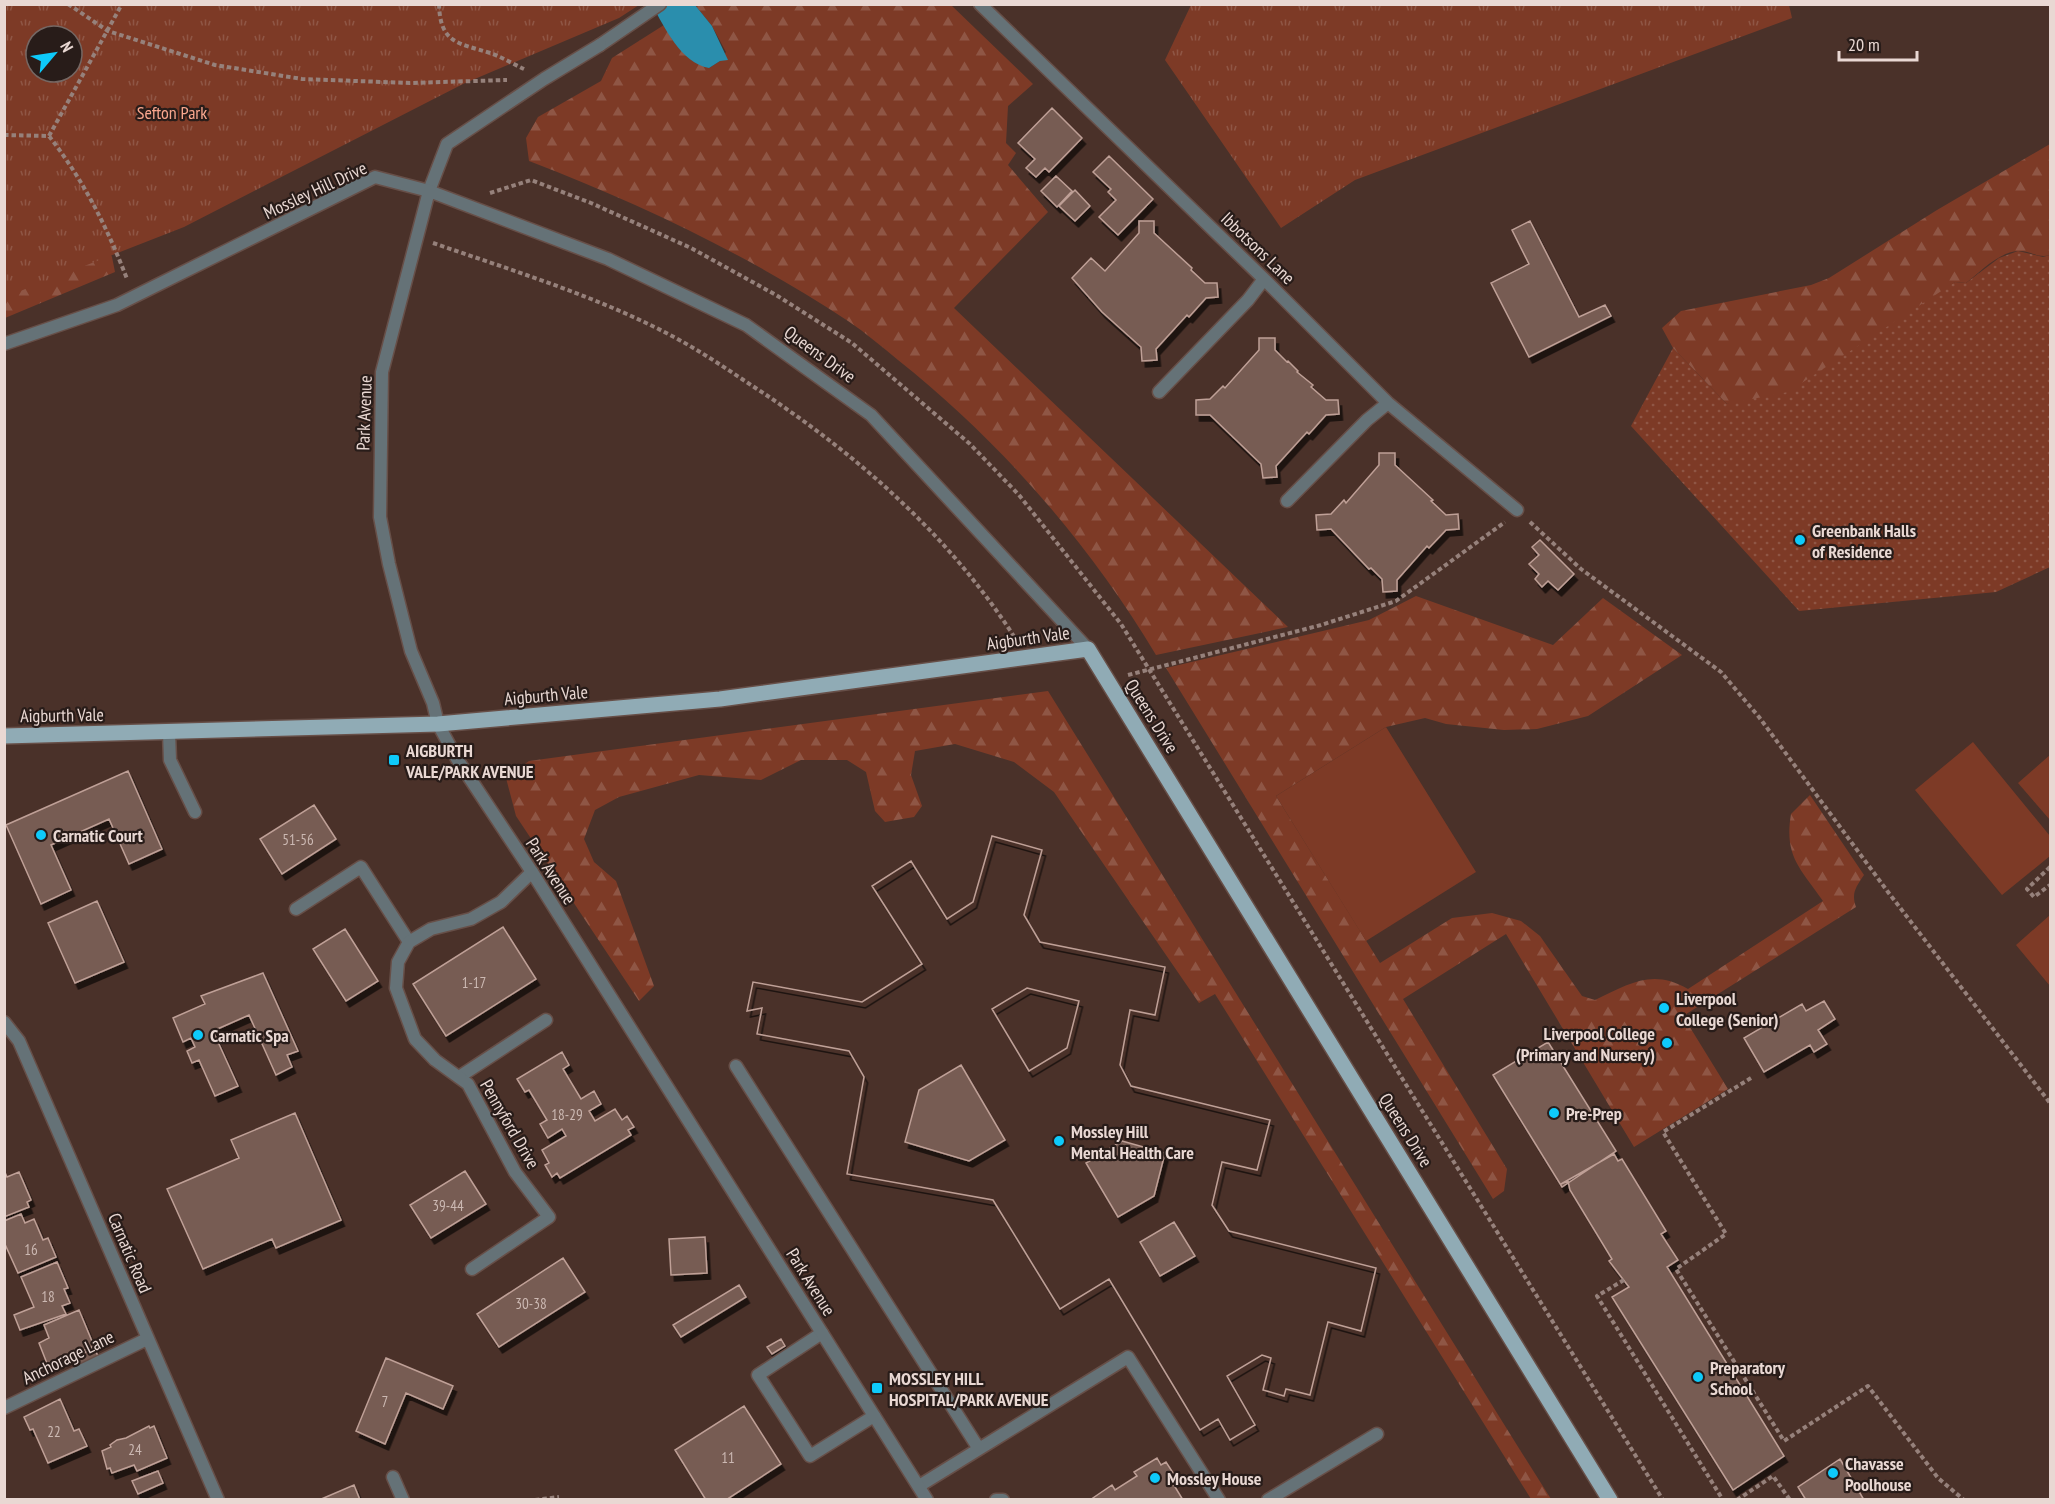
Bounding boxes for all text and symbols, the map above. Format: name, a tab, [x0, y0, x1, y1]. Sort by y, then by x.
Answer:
north arrow	[24, 24, 84, 84]
scale bar	[1839, 24, 1917, 62]
text: 20 m	[1848, 33, 1880, 56]
text: N	[56, 38, 78, 55]
park label: Sefton Park	[137, 101, 207, 124]
street label: Mossley Hill Drive	[260, 156, 370, 224]
street label: Ibbotsons Lane	[1216, 207, 1300, 289]
street label: Queens Drive	[780, 320, 860, 388]
street label: Park Avenue	[351, 375, 377, 451]
place label: Greenbank Halls of Residence	[1812, 519, 1916, 563]
marker: Greenbank Halls of Residence	[1793, 533, 1807, 547]
street label: Aigburth Vale	[985, 621, 1071, 655]
street label: Queens Drive	[1120, 675, 1184, 757]
street label: Aigburth Vale	[503, 680, 589, 710]
street label: Aigburth Vale	[20, 703, 104, 727]
place label: AIGBURTH VALE/PARK AVENUE	[405, 739, 534, 783]
marker: AIGBURTH VALE/PARK AVENUE	[387, 753, 401, 767]
place label: Carnatic Court	[53, 824, 143, 847]
marker: Carnatic Court	[34, 828, 48, 842]
house number: 51-56	[282, 830, 314, 849]
street label: Park Avenue	[521, 833, 581, 909]
house number: 1-17	[462, 973, 486, 992]
place label: Liverpool College (Senior)	[1676, 987, 1779, 1031]
marker: Liverpool College (Senior)	[1657, 1001, 1671, 1015]
place label: Liverpool College (Primary and Nursery)	[1516, 1022, 1655, 1066]
place label: Carnatic Spa	[210, 1024, 289, 1047]
marker: Carnatic Spa	[191, 1028, 205, 1042]
marker: Liverpool College (Primary and Nursery)	[1660, 1036, 1674, 1050]
street label: Pennyford Drive	[475, 1075, 545, 1173]
street label: Queens Drive	[1374, 1089, 1438, 1171]
place label: Pre-Prep	[1566, 1102, 1622, 1125]
house number: 18-29	[551, 1105, 583, 1124]
marker: Pre-Prep	[1547, 1106, 1561, 1120]
place label: Mossley Hill Mental Health Care	[1071, 1120, 1194, 1164]
marker: Mossley Hill Mental Health Care	[1052, 1134, 1066, 1148]
house number: 39-44	[432, 1196, 464, 1215]
street label: Carnatic Road	[103, 1210, 157, 1296]
house number: 16	[24, 1240, 38, 1259]
street label: Park Avenue	[781, 1244, 841, 1320]
house number: 18	[41, 1287, 55, 1306]
house number: 30-38	[515, 1294, 547, 1313]
street label: Anchorage Lane	[18, 1325, 118, 1389]
place label: Preparatory School	[1710, 1356, 1786, 1400]
place label: MOSSLEY HILL HOSPITAL/PARK AVENUE	[889, 1367, 1049, 1411]
marker: Preparatory School	[1691, 1370, 1705, 1384]
marker: MOSSLEY HILL HOSPITAL/PARK AVENUE	[870, 1381, 884, 1395]
house number: 7	[382, 1392, 388, 1411]
house number: 22	[47, 1422, 61, 1441]
house number: 24	[128, 1440, 142, 1459]
house number: 11	[721, 1448, 735, 1467]
place label: Chavasse Poolhouse	[1845, 1452, 1912, 1496]
marker: Chavasse Poolhouse	[1826, 1466, 1840, 1480]
place label: Mossley House	[1167, 1467, 1262, 1490]
marker: Mossley House	[1148, 1471, 1162, 1485]

